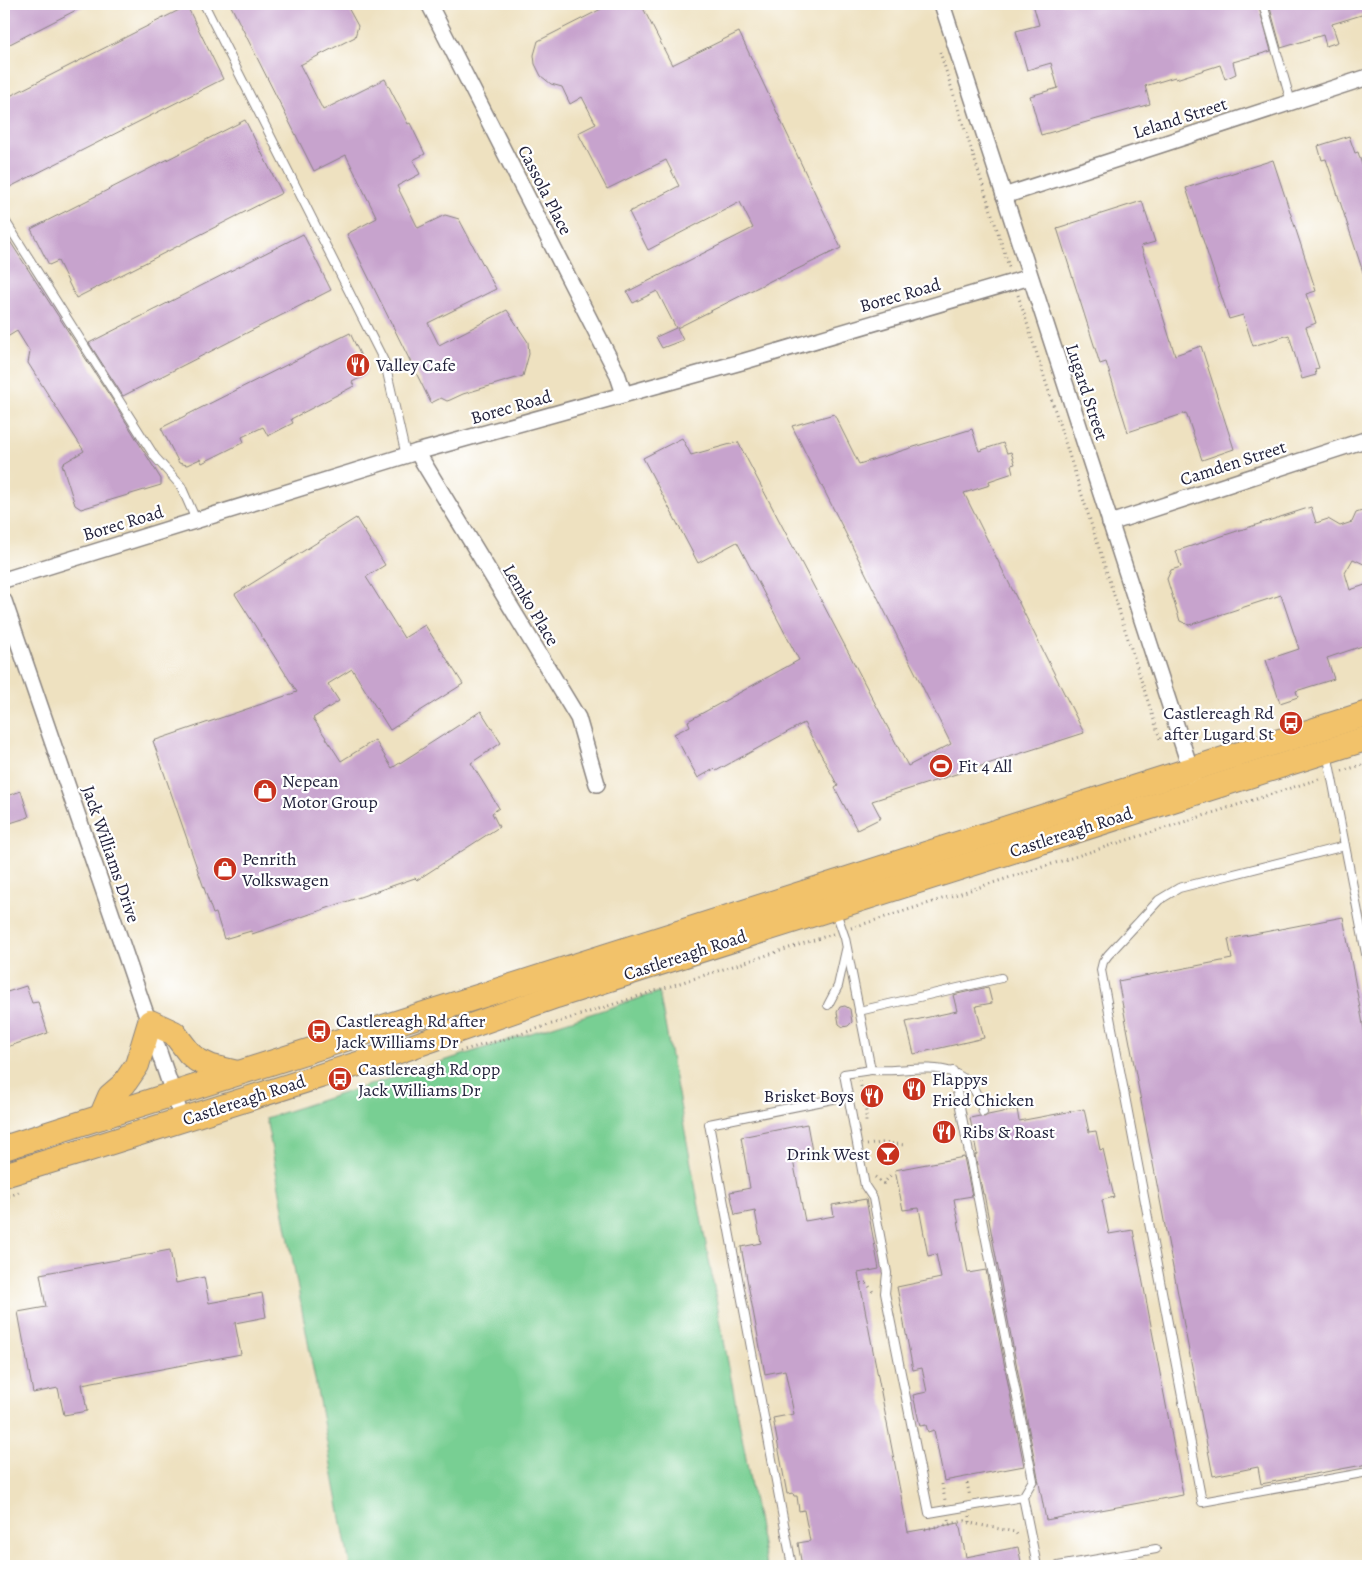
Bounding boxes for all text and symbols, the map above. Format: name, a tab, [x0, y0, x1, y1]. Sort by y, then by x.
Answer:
street label: Leland Street	[1130, 92, 1230, 144]
street label: Cassola Place	[512, 141, 578, 239]
street label: Borec Road	[857, 272, 944, 318]
street label: Lugard Street	[1060, 341, 1114, 443]
restaurant icon: Valley Cafe	[345, 352, 371, 378]
place label: Valley Cafe	[375, 353, 456, 377]
street label: Borec Road	[468, 384, 555, 430]
street label: Camden Street	[1177, 435, 1289, 491]
street label: Borec Road	[80, 499, 167, 547]
street label: Lemko Place	[497, 560, 565, 650]
place label: Castlereagh Rd after Lugard St	[1163, 701, 1274, 746]
bus stop icon: Castlereagh Rd after Lugard St	[1278, 710, 1304, 736]
sports icon: Fit 4 All	[928, 753, 954, 779]
place label: Fit 4 All	[958, 754, 1013, 778]
place label: Nepean Motor Group	[282, 769, 378, 814]
shop icon: Nepean Motor Group	[252, 778, 278, 804]
street label: Jack Williams Drive	[76, 782, 146, 926]
street label: Castlereagh Road	[1006, 801, 1136, 863]
place label: Penrith Volkswagen	[241, 847, 329, 892]
shop icon: Penrith Volkswagen	[212, 856, 238, 882]
street label: Castlereagh Road	[620, 924, 750, 986]
place label: Castlereagh Rd after Jack Williams Dr	[336, 1009, 485, 1054]
bus stop icon: Castlereagh Rd after Jack Williams Dr	[306, 1018, 332, 1044]
place label: Castlereagh Rd opp Jack Williams Dr	[358, 1057, 500, 1102]
bus stop icon: Castlereagh Rd opp Jack Williams Dr	[327, 1066, 353, 1092]
place label: Flappys Fried Chicken	[932, 1067, 1034, 1112]
street label: Castlereagh Road	[179, 1069, 309, 1131]
restaurant icon: Flappys Fried Chicken	[901, 1076, 927, 1102]
restaurant icon: Brisket Boys	[859, 1083, 885, 1109]
place label: Brisket Boys	[764, 1084, 854, 1108]
restaurant icon: Ribs & Roast	[931, 1119, 957, 1145]
place label: Ribs & Roast	[962, 1120, 1055, 1144]
bar icon: Drink West	[875, 1141, 901, 1167]
place label: Drink West	[786, 1142, 870, 1166]

